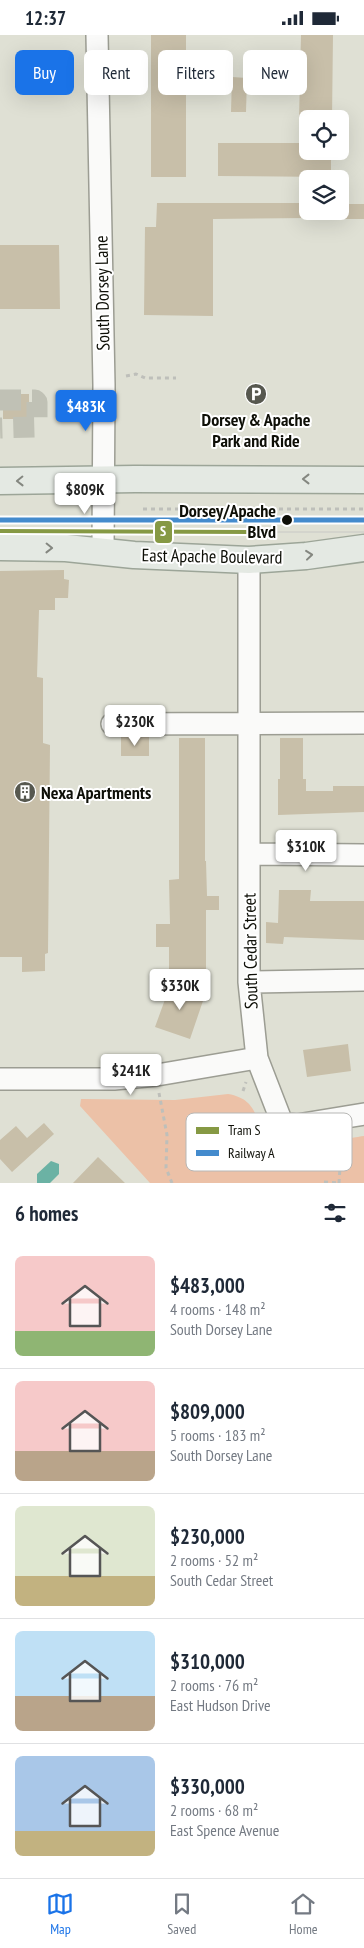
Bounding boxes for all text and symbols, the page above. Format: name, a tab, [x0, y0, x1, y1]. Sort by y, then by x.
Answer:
text: 12:37	[25, 6, 66, 30]
chip: Buy	[15, 50, 74, 95]
chip: Rent	[84, 50, 148, 95]
chip: Filters	[158, 50, 233, 95]
chip: New	[243, 50, 307, 95]
map controls	[299, 110, 349, 220]
button: locate	[299, 110, 349, 160]
button: layers	[299, 170, 349, 220]
street label: South Dorsey Lane	[89, 235, 115, 351]
parking icon: Dorsey & Apache Park and Ride	[244, 382, 268, 406]
pin: $483K	[51, 389, 121, 432]
text: $483K	[67, 396, 105, 416]
place label: Dorsey & Apache Park and Ride	[202, 408, 311, 452]
pin: $809K	[50, 473, 120, 515]
one-way arrow	[302, 474, 310, 484]
one-way arrow	[16, 476, 24, 486]
text: $809K	[66, 479, 104, 499]
place label: Dorsey/Apache Blvd	[179, 499, 276, 543]
marker: Dorsey/Apache Blvd	[280, 513, 294, 527]
line badge: S	[154, 520, 173, 544]
text: S	[160, 522, 166, 540]
one-way arrow	[45, 543, 53, 553]
street label: East Apache Boulevard	[141, 543, 283, 569]
one-way arrow	[305, 550, 313, 561]
pin: $230K	[100, 705, 170, 747]
text: $230K	[116, 711, 154, 731]
building icon: Nexa Apartments	[13, 780, 37, 804]
place label: Nexa Apartments	[41, 781, 151, 804]
pin: $310K	[271, 829, 341, 872]
text: $310K	[287, 836, 325, 856]
street label: South Cedar Street	[237, 893, 263, 1009]
pin: $330K	[145, 969, 215, 1011]
text: $330K	[161, 975, 199, 995]
pin: $241K	[96, 1053, 166, 1096]
text: $241K	[112, 1060, 150, 1080]
legend	[186, 1113, 352, 1171]
text: Tram S	[228, 1121, 261, 1139]
text: Railway A	[228, 1144, 275, 1162]
icon: filters	[321, 1199, 349, 1227]
text: 6 homes	[15, 1200, 78, 1227]
text: $483,000	[170, 1272, 245, 1299]
icon: home	[55, 1276, 115, 1336]
text: 4 rooms · 148 m²	[170, 1299, 266, 1319]
text: South Dorsey Lane	[170, 1319, 272, 1339]
text: $809,000	[170, 1398, 245, 1425]
icon: home	[55, 1401, 115, 1461]
text: 5 rooms · 183 m²	[170, 1425, 266, 1445]
text: South Dorsey Lane	[170, 1445, 272, 1465]
text: $230,000	[170, 1523, 245, 1550]
icon: home	[55, 1526, 115, 1586]
text: 2 rooms · 52 m²	[170, 1550, 258, 1570]
text: South Cedar Street	[170, 1570, 273, 1590]
text: $310,000	[170, 1648, 245, 1675]
icon: home	[55, 1651, 115, 1711]
text: 2 rooms · 76 m²	[170, 1675, 258, 1695]
text: East Hudson Drive	[170, 1695, 271, 1715]
text: $330,000	[170, 1773, 245, 1800]
icon: home	[55, 1776, 115, 1836]
text: 2 rooms · 68 m²	[170, 1800, 258, 1820]
text: East Spence Avenue	[170, 1820, 279, 1840]
tab: Map	[46, 1890, 74, 1938]
tab: Saved	[167, 1890, 196, 1938]
tab: Home	[289, 1890, 318, 1938]

